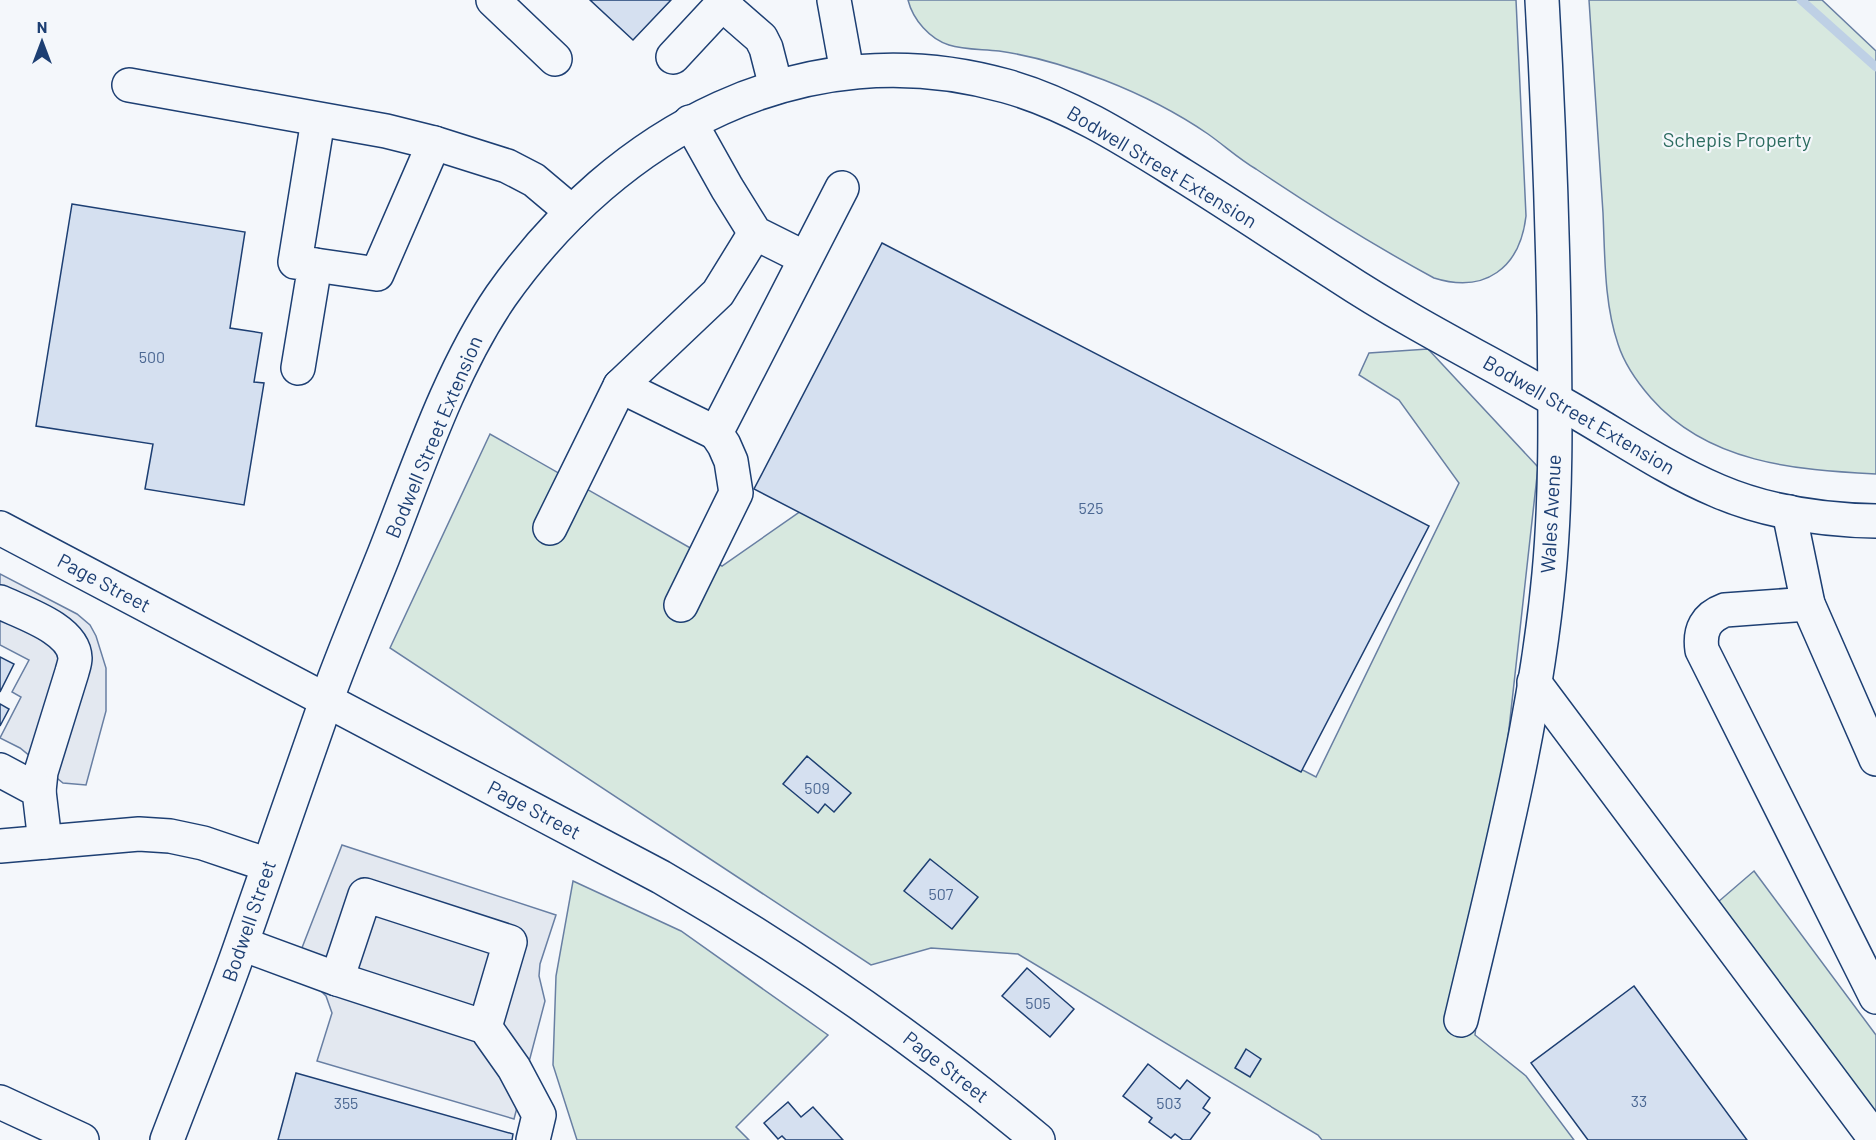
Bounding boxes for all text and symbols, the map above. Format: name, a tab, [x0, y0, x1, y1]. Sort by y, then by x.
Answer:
north arrow	[12, 12, 72, 72]
text: N	[37, 17, 47, 36]
street label: Bodwell Street Extension	[1063, 100, 1262, 232]
park label: Schepis Property	[1663, 127, 1811, 151]
street label: Bodwell Street Extension	[380, 332, 487, 541]
house number: 500	[139, 347, 165, 366]
street label: Bodwell Street Extension	[1479, 349, 1680, 479]
street label: Wales Avenue	[1535, 454, 1565, 574]
house number: 525	[1078, 498, 1104, 517]
street label: Page Street	[54, 548, 155, 617]
street label: Page Street	[484, 775, 585, 844]
house number: 509	[804, 778, 830, 797]
street label: Bodwell Street	[216, 857, 280, 985]
house number: 507	[929, 884, 954, 903]
house number: 505	[1025, 993, 1051, 1012]
street label: Page Street	[899, 1025, 994, 1107]
house number: 33	[1631, 1091, 1647, 1110]
house number: 355	[334, 1093, 358, 1112]
house number: 503	[1156, 1093, 1182, 1112]

